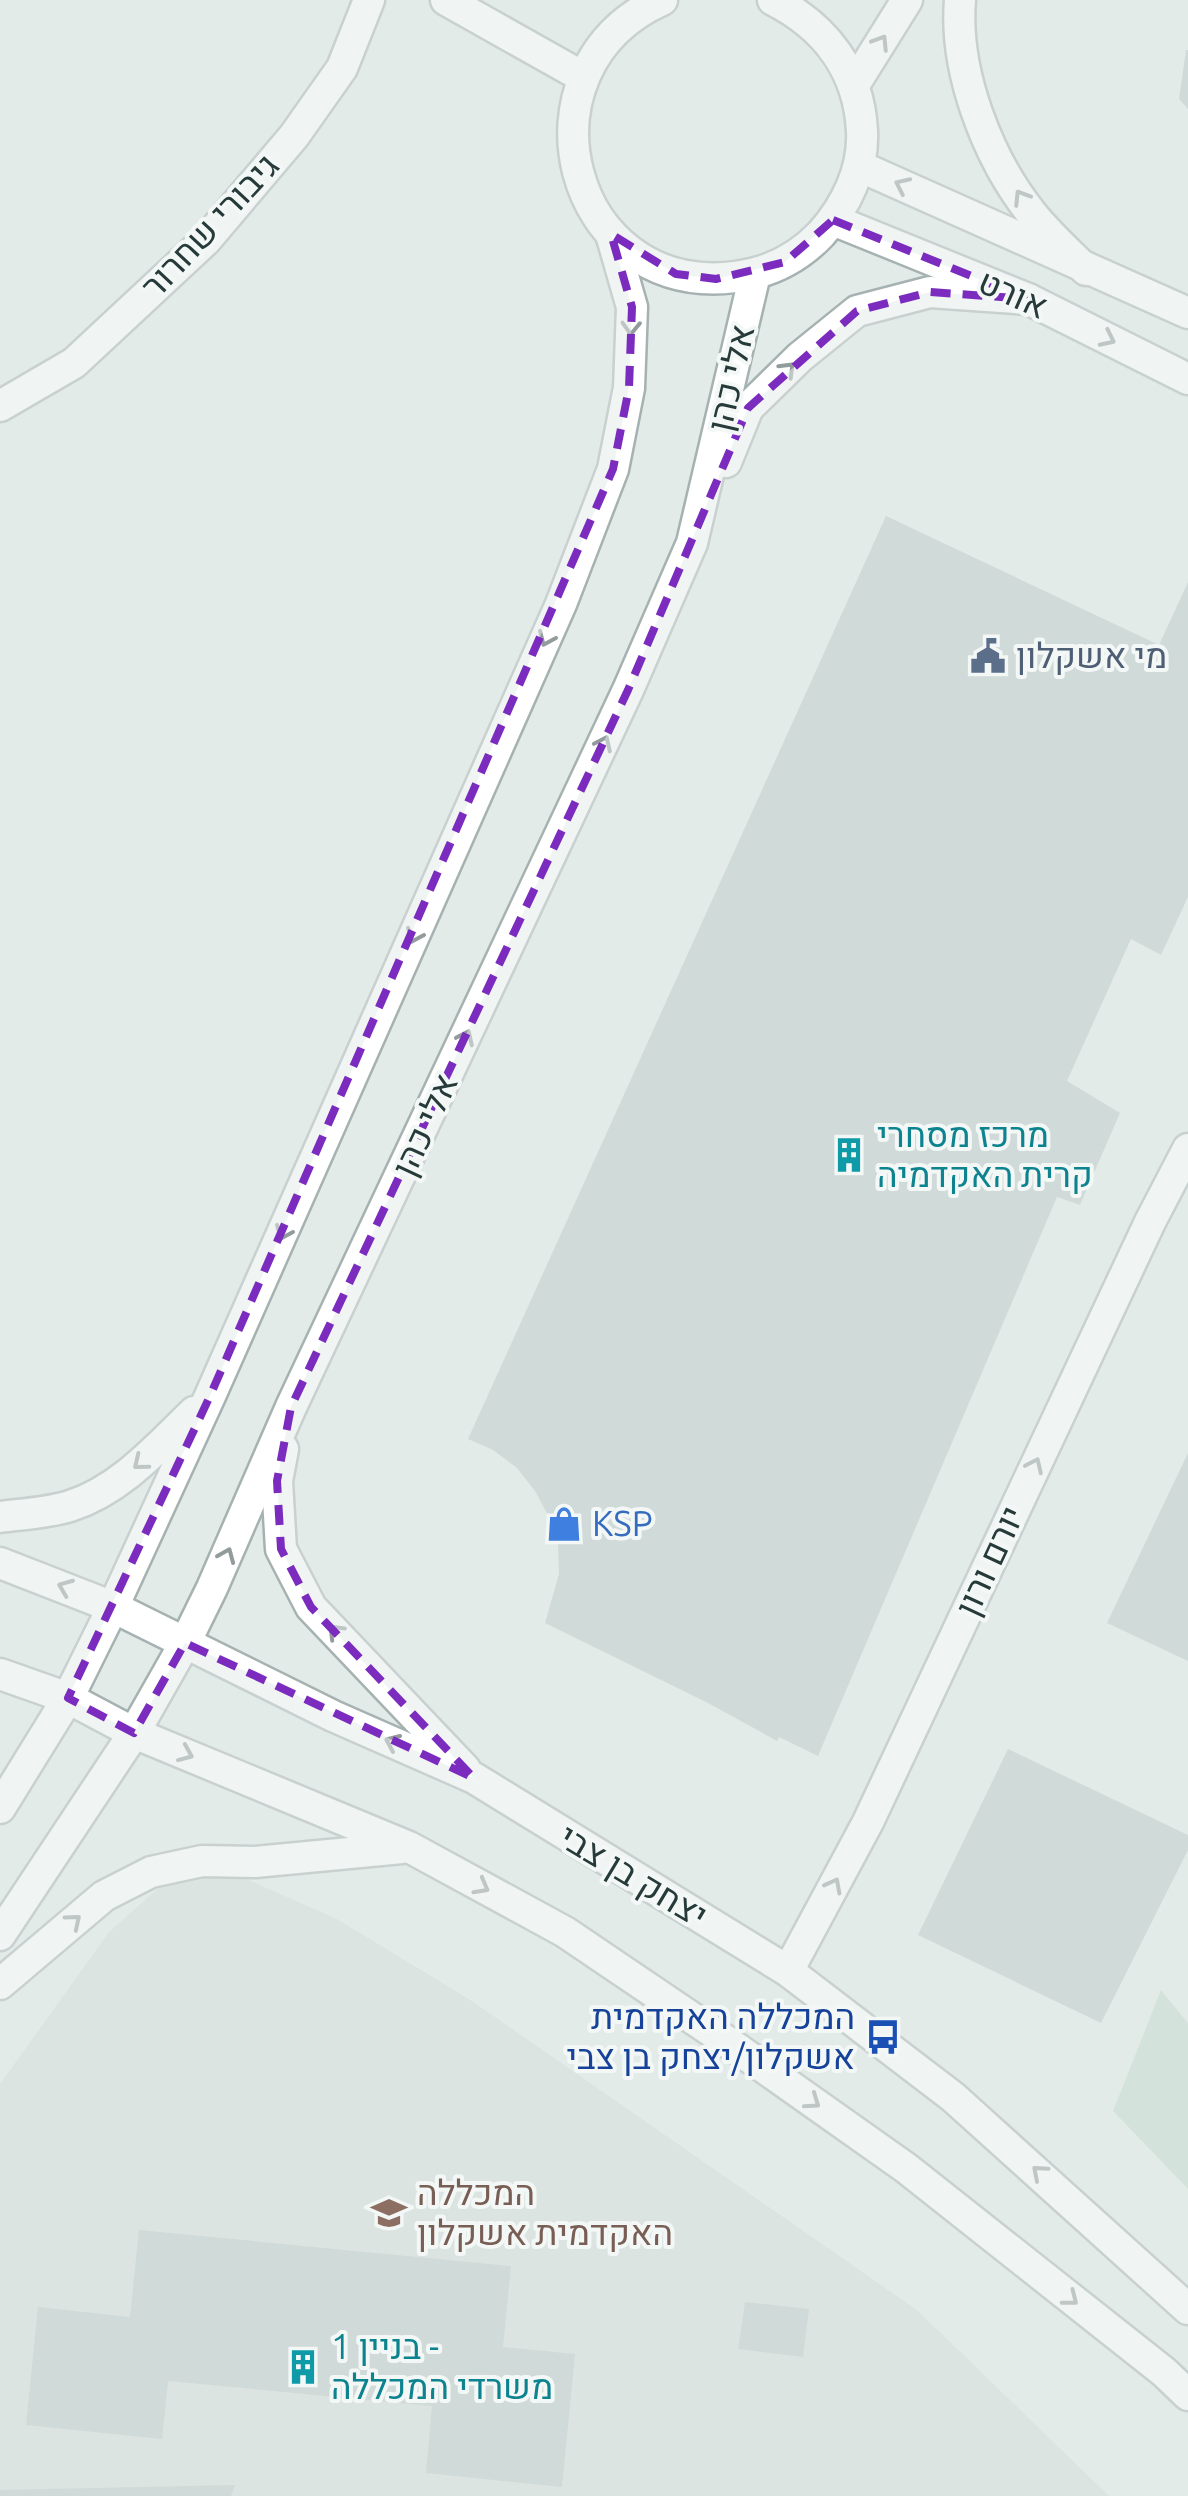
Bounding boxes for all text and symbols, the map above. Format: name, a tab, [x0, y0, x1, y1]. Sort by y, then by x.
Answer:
one-way arrow	[869, 35, 888, 53]
street label: גיבורי שחרור	[132, 145, 286, 306]
one-way arrow	[894, 178, 912, 198]
one-way arrow	[1015, 190, 1034, 208]
street label: אורט	[973, 260, 1054, 326]
street label: אלי כהן	[698, 320, 762, 435]
one-way arrow	[621, 321, 642, 337]
one-way arrow	[1098, 327, 1116, 346]
one-way arrow	[776, 362, 794, 380]
one-way arrow	[538, 629, 558, 647]
place label: מי אשקלון	[1016, 635, 1167, 675]
public building icon: מי אשקלון	[969, 637, 1007, 675]
one-way arrow	[591, 735, 611, 753]
one-way arrow	[406, 926, 426, 944]
one-way arrow	[453, 1029, 473, 1047]
street label: אלי כהן	[383, 1067, 465, 1182]
place label: מרכז מסחרי קרית האקדמיה	[877, 1114, 1093, 1194]
building icon: מרכז מסחרי קרית האקדמיה	[830, 1136, 868, 1174]
one-way arrow	[275, 1223, 295, 1241]
one-way arrow	[133, 1451, 151, 1469]
one-way arrow	[1023, 1458, 1043, 1476]
street label: יורם ורון	[946, 1499, 1032, 1622]
place label: KSP	[592, 1503, 653, 1543]
shop icon: KSP	[545, 1505, 583, 1543]
one-way arrow	[215, 1547, 235, 1565]
one-way arrow	[57, 1579, 74, 1599]
one-way arrow	[329, 1625, 347, 1643]
one-way arrow	[384, 1734, 402, 1754]
one-way arrow	[176, 1743, 194, 1763]
street label: יצחק בן צבי	[552, 1815, 715, 1935]
one-way arrow	[471, 1875, 490, 1894]
one-way arrow	[822, 1877, 842, 1895]
one-way arrow	[63, 1914, 81, 1932]
place label: המכללה האקדמית אשקלון/יצחק בן צבי	[566, 1996, 855, 2076]
bus stop icon: המכללה האקדמית אשקלון/יצחק בן צבי	[864, 2018, 902, 2056]
one-way arrow	[802, 2090, 820, 2108]
one-way arrow	[1032, 2166, 1051, 2184]
place label: המכללה האקדמית אשקלון	[417, 2172, 673, 2252]
school or university icon: המכללה האקדמית אשקלון	[370, 2194, 408, 2232]
one-way arrow	[1060, 2287, 1078, 2305]
place label: בניין 1 - משרדי המכללה	[331, 2326, 553, 2406]
building icon: בניין 1 - משרדי המכללה	[284, 2348, 322, 2386]

